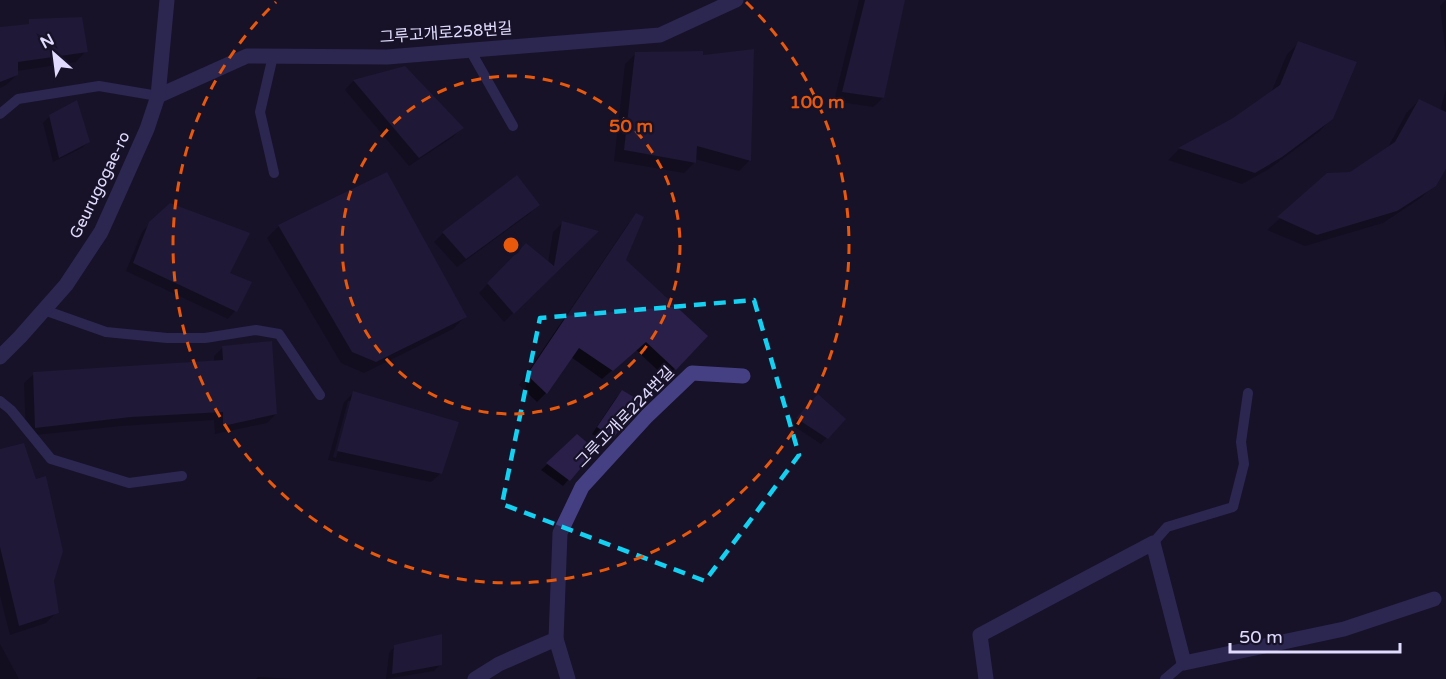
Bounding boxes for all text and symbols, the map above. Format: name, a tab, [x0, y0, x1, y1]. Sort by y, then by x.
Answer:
street label: 그루고개로258번길	[379, 18, 513, 48]
north arrow	[24, 24, 84, 84]
text: N	[37, 30, 58, 53]
text: 100 m	[789, 91, 845, 113]
text: 50 m	[609, 115, 653, 137]
street label: Geurugogae-ro	[65, 128, 135, 242]
centre of rings	[501, 235, 521, 255]
street label: 그루고개로224번길	[572, 362, 678, 472]
scale bar	[1230, 616, 1400, 654]
text: 50 m	[1239, 626, 1283, 648]

